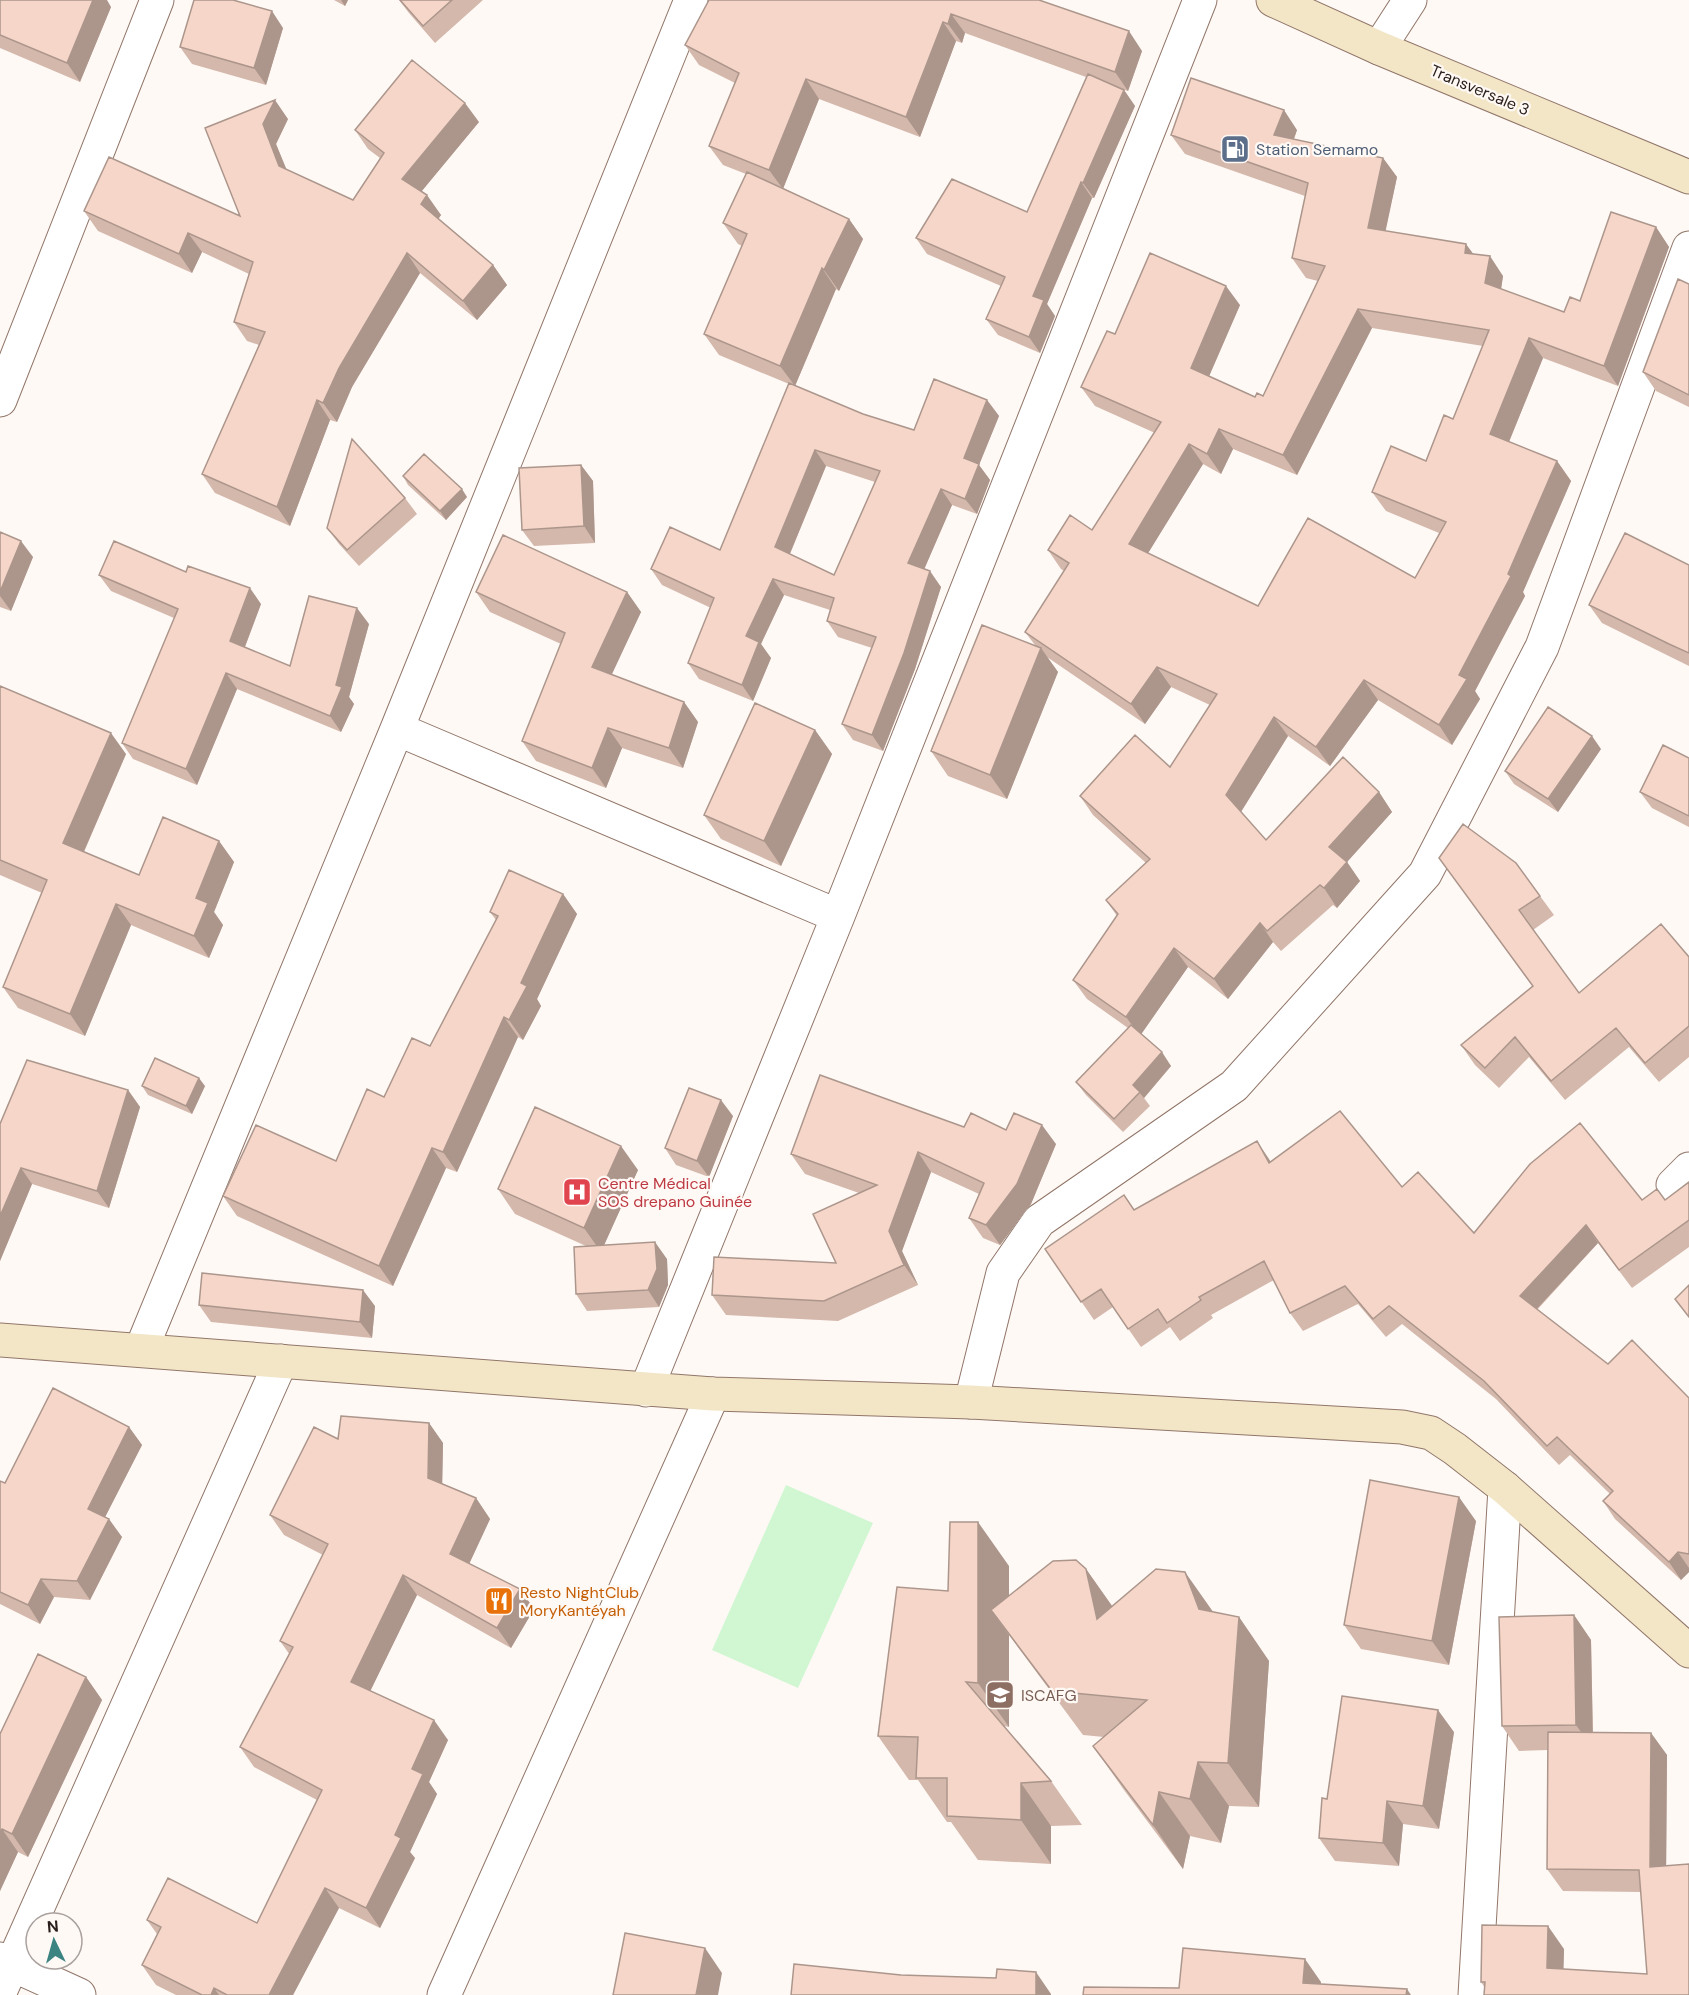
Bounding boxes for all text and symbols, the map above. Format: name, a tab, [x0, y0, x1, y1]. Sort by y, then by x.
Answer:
street label: Transversale 3	[1427, 60, 1533, 120]
fuel station icon: Station Semamo	[1219, 133, 1251, 165]
place label: Station Semamo	[1256, 139, 1378, 160]
place label: Centre Médical SOS drepano Guinée	[598, 1173, 752, 1212]
hospital icon: Centre Médical SOS drepano Guinée	[561, 1176, 593, 1208]
place label: Resto NightClub MoryKantéyah	[520, 1582, 639, 1621]
restaurant icon: Resto NightClub MoryKantéyah	[483, 1585, 515, 1617]
school or university icon: ISCAFG	[984, 1679, 1016, 1711]
place label: ISCAFG	[1021, 1685, 1077, 1706]
north arrow	[24, 1911, 84, 1971]
text: N	[46, 1916, 59, 1938]

